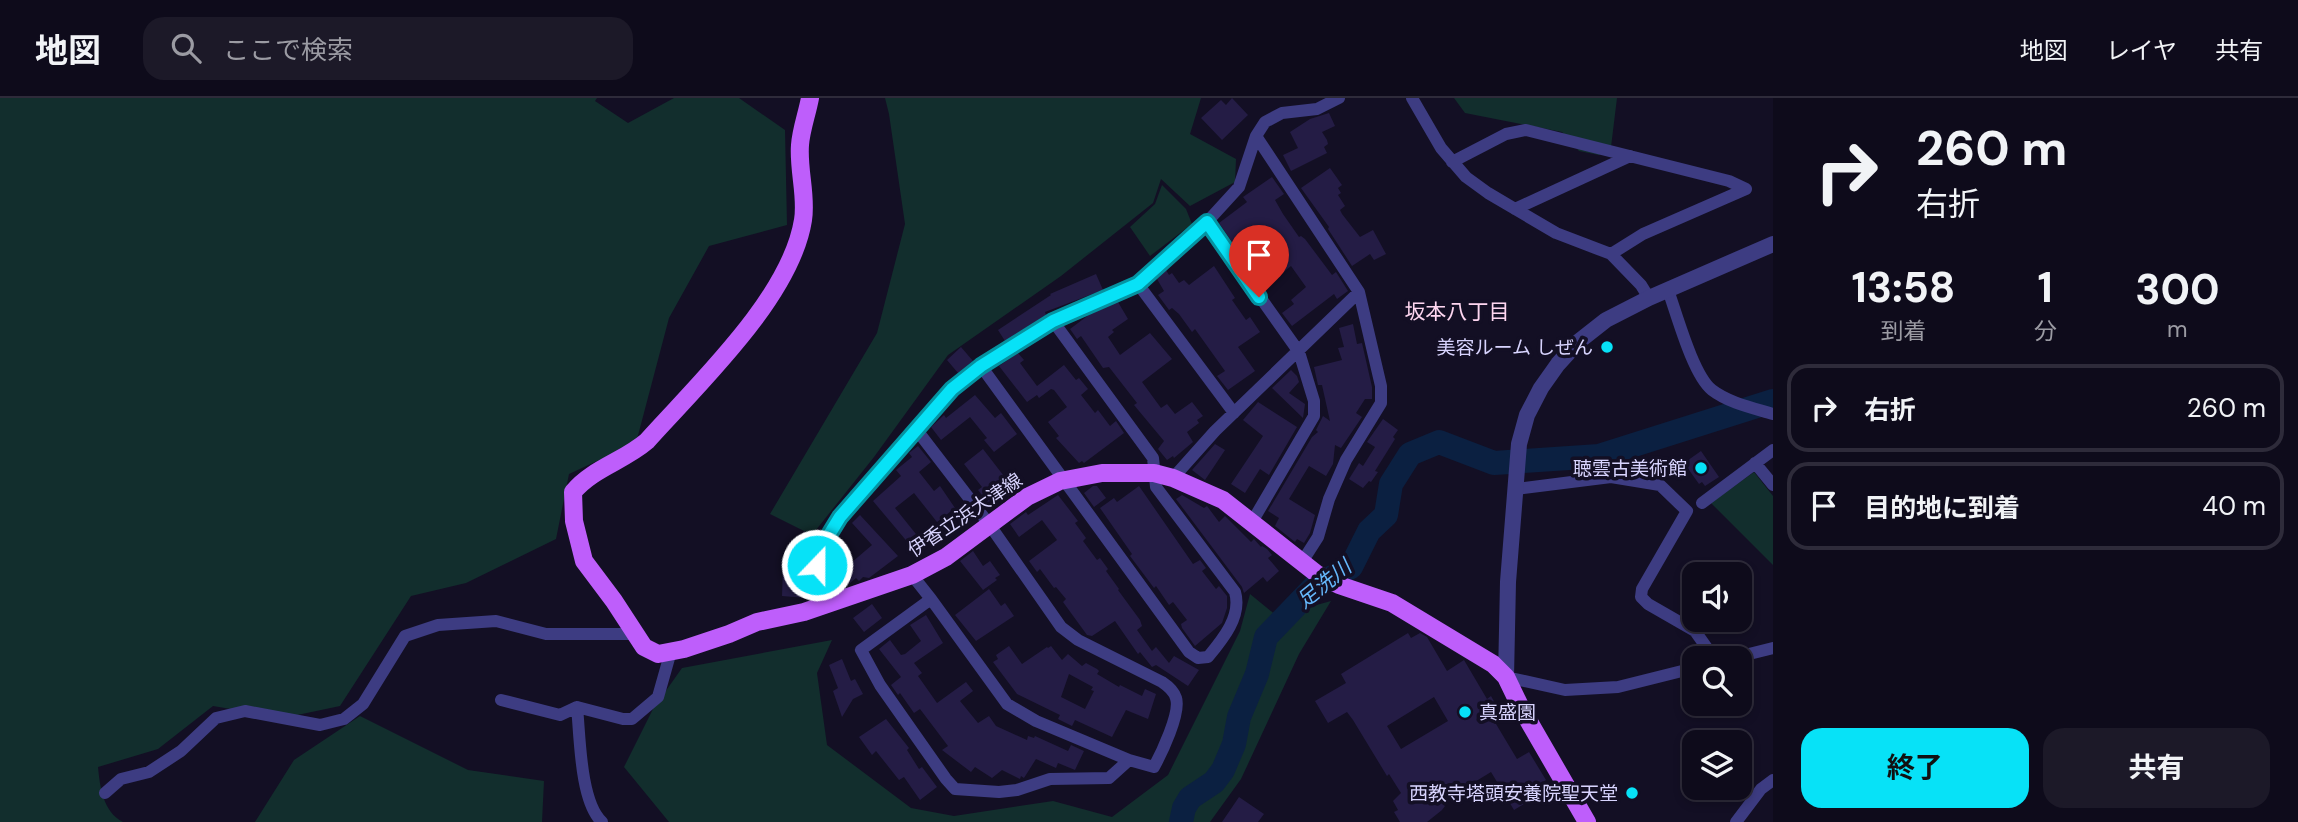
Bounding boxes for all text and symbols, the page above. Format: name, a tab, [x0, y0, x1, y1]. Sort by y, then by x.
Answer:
search box	[143, 17, 633, 80]
text: 地図	[35, 29, 101, 72]
icon: search	[167, 29, 205, 67]
text: ここで検索	[223, 33, 353, 67]
text: 地図	[2020, 35, 2068, 66]
text: レイヤ	[2106, 35, 2177, 66]
text: 共有	[2215, 35, 2263, 66]
text: 260 m	[1916, 116, 2067, 180]
icon: right	[1801, 126, 1892, 217]
text: 右折	[1916, 183, 1980, 225]
pin	[1229, 225, 1289, 297]
icon: arrive	[1240, 236, 1278, 274]
text: 13:58	[1851, 260, 1955, 315]
text: 1	[2038, 260, 2053, 315]
text: 300	[2135, 262, 2220, 317]
district label: 坂本八丁目	[1405, 298, 1510, 326]
text: m	[2167, 314, 2188, 344]
text: 到着	[1880, 316, 1926, 346]
text: 分	[2034, 316, 2057, 346]
place label: 美容ルーム しぜん	[1437, 335, 1593, 360]
marker: 美容ルーム しぜん	[1599, 339, 1615, 355]
icon: right	[1805, 389, 1843, 427]
text: 260 m	[2187, 391, 2266, 425]
text: 右折	[1864, 393, 1916, 427]
place label: 聴雲古美術館	[1573, 456, 1687, 481]
marker: 聴雲古美術館	[1693, 460, 1709, 476]
street label: 伊香立浜大津線	[903, 467, 1027, 563]
icon: arrive	[1805, 487, 1843, 525]
text: 40 m	[2202, 489, 2266, 523]
text: 目的地に到着	[1864, 491, 2020, 525]
position arrow	[780, 528, 854, 602]
water label: 足洗川	[1291, 552, 1359, 615]
map controls	[1682, 562, 1752, 800]
button: sound	[1682, 562, 1752, 632]
button: search	[1682, 646, 1752, 716]
place label: 真盛園	[1479, 700, 1536, 725]
marker: 真盛園	[1457, 704, 1473, 720]
button: 終了	[1801, 728, 2029, 808]
button: 共有	[2043, 728, 2270, 808]
button: layers	[1682, 730, 1752, 800]
place label: 西教寺塔頭安養院聖天堂	[1409, 781, 1618, 806]
marker: 西教寺塔頭安養院聖天堂	[1624, 785, 1640, 801]

